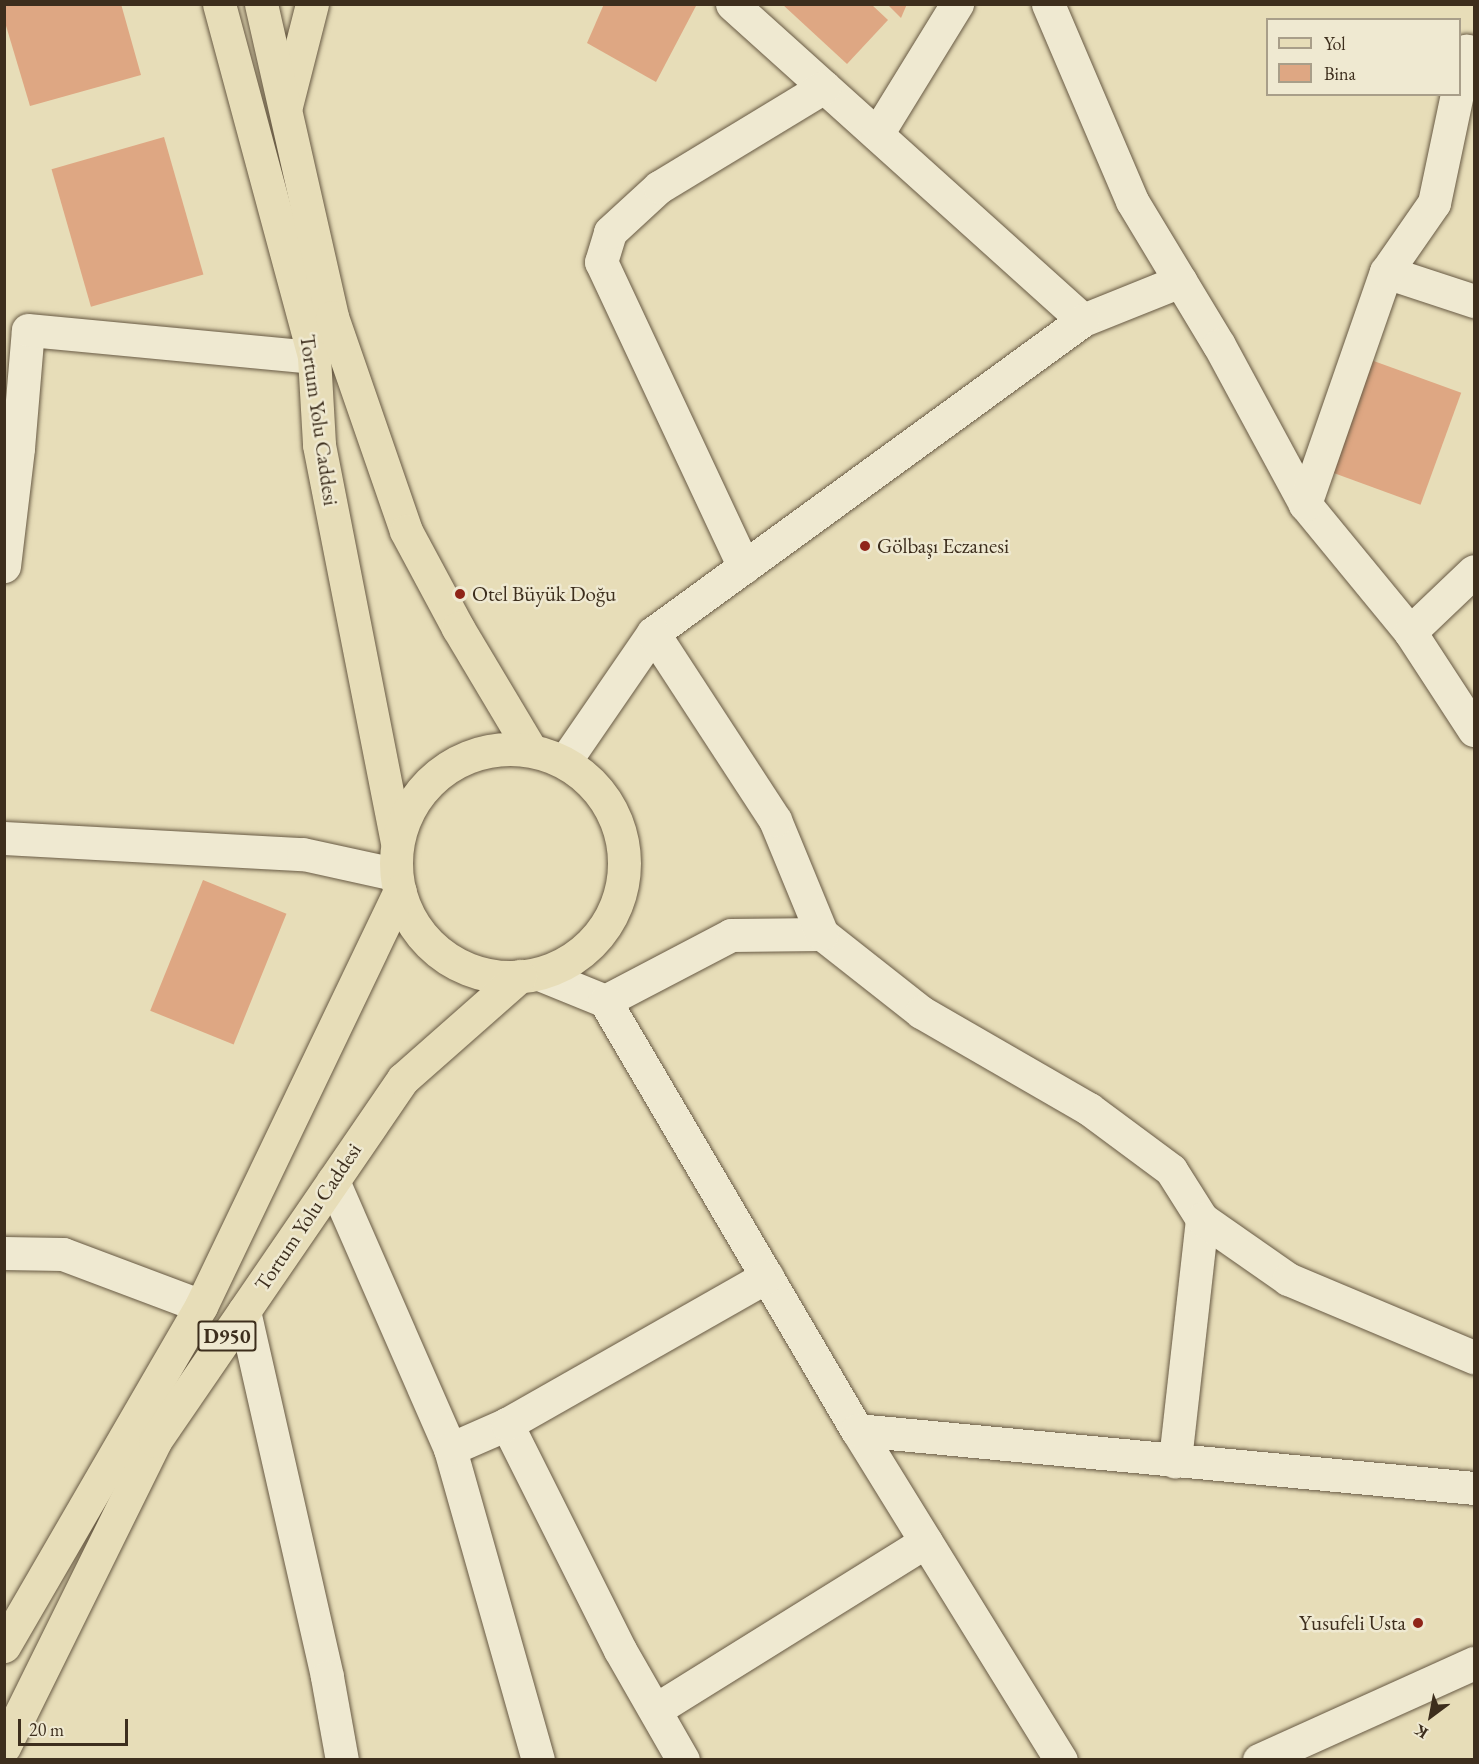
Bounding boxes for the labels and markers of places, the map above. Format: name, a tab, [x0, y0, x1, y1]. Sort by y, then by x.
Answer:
place label: Gölbaşı Eczanesi	[877, 533, 1009, 559]
marker: Gölbaşı Eczanesi	[858, 539, 872, 553]
place label: Otel Büyük Doğu	[472, 581, 616, 607]
marker: Otel Büyük Doğu	[453, 587, 467, 601]
place label: Yusufeli Usta	[1299, 1610, 1406, 1636]
marker: Yusufeli Usta	[1411, 1616, 1425, 1630]

